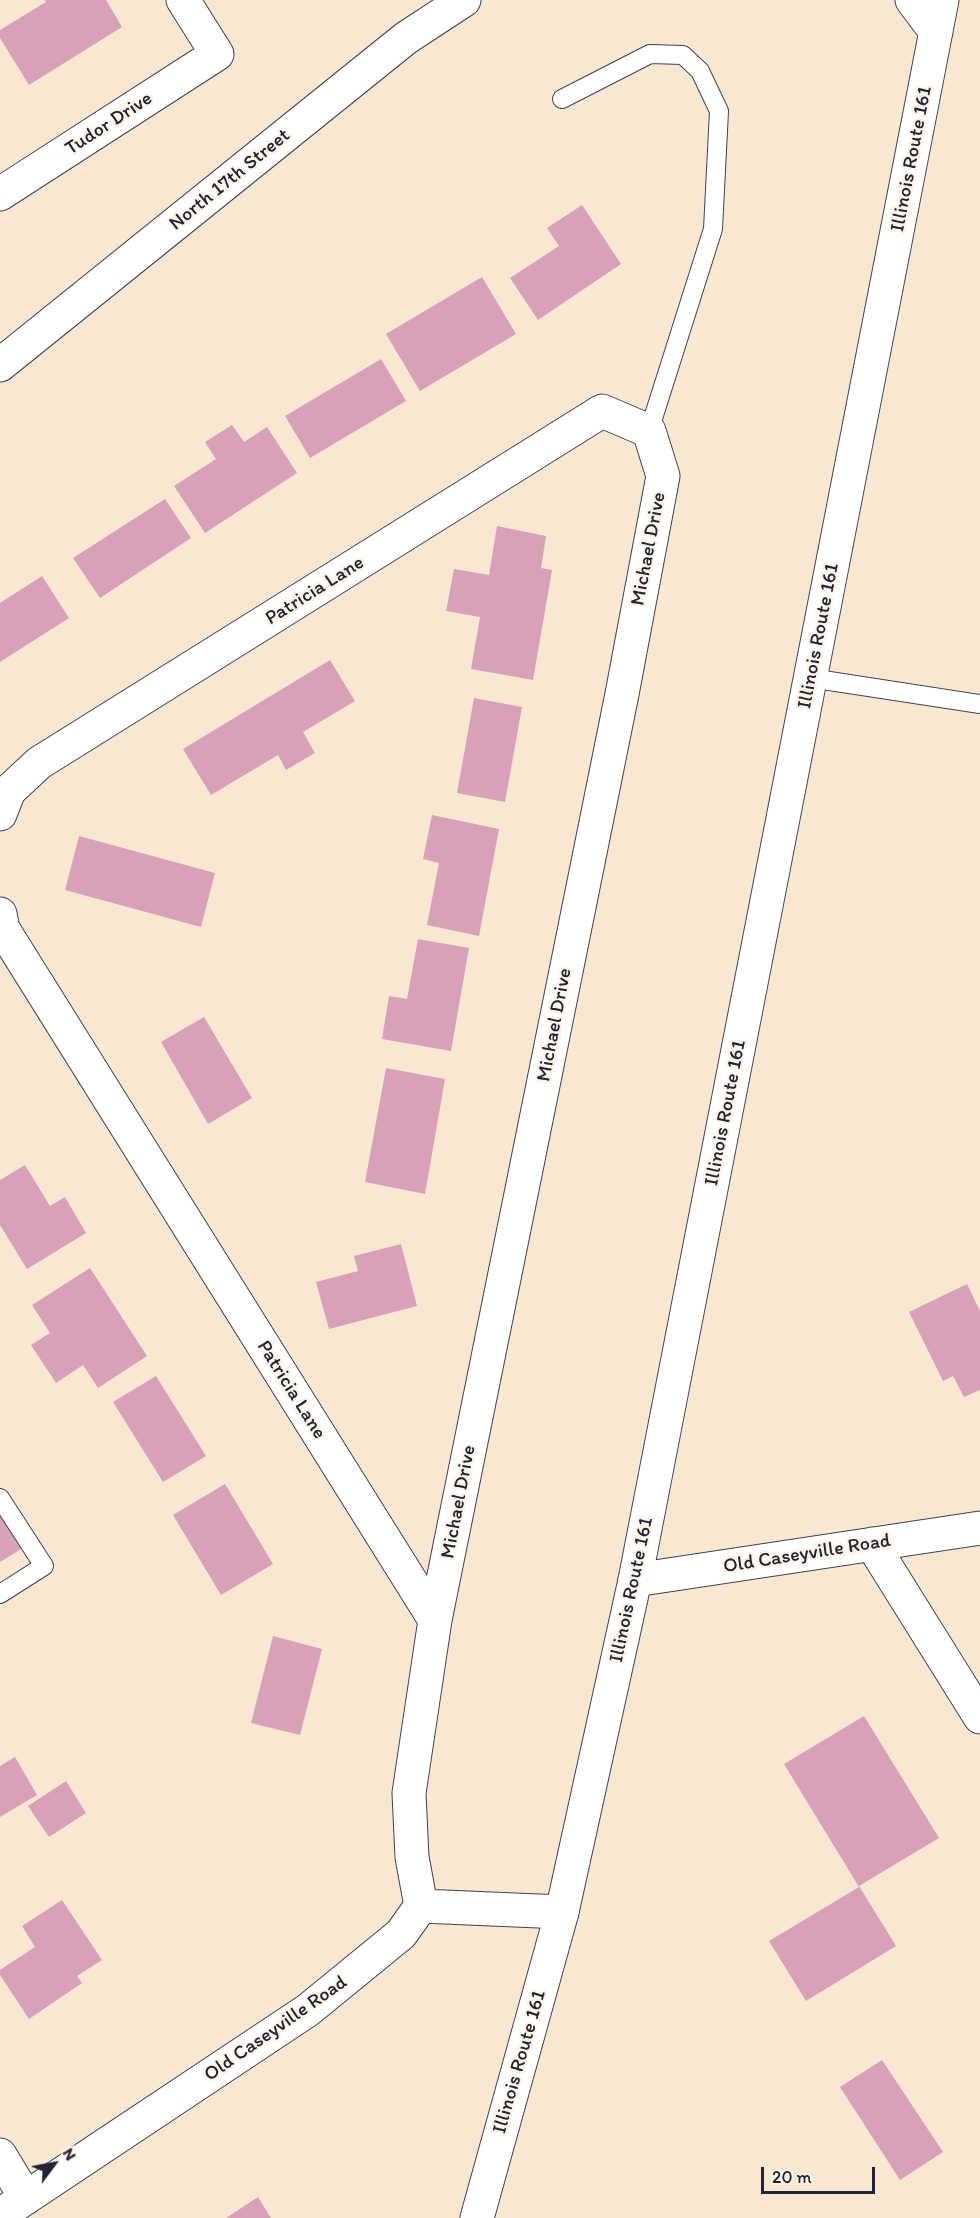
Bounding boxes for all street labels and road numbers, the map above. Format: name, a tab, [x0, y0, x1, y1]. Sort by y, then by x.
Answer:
street label: Illinois Route 161	[886, 84, 938, 234]
street label: Tudor Drive	[61, 87, 157, 161]
street label: North 17th Street	[165, 124, 295, 236]
street label: Michael Drive	[626, 490, 672, 608]
street label: Patricia Lane	[261, 551, 369, 631]
street label: Illinois Route 161	[793, 561, 845, 711]
street label: Michael Drive	[532, 966, 578, 1084]
street label: Illinois Route 161	[700, 1038, 752, 1188]
street label: Patricia Lane	[251, 1336, 331, 1444]
street label: Michael Drive	[436, 1443, 482, 1561]
street label: Illinois Route 161	[605, 1515, 659, 1665]
street label: Old Caseyville Road	[722, 1529, 892, 1579]
street label: Old Caseyville Road	[200, 1971, 352, 2087]
street label: Illinois Route 161	[488, 1988, 552, 2136]

